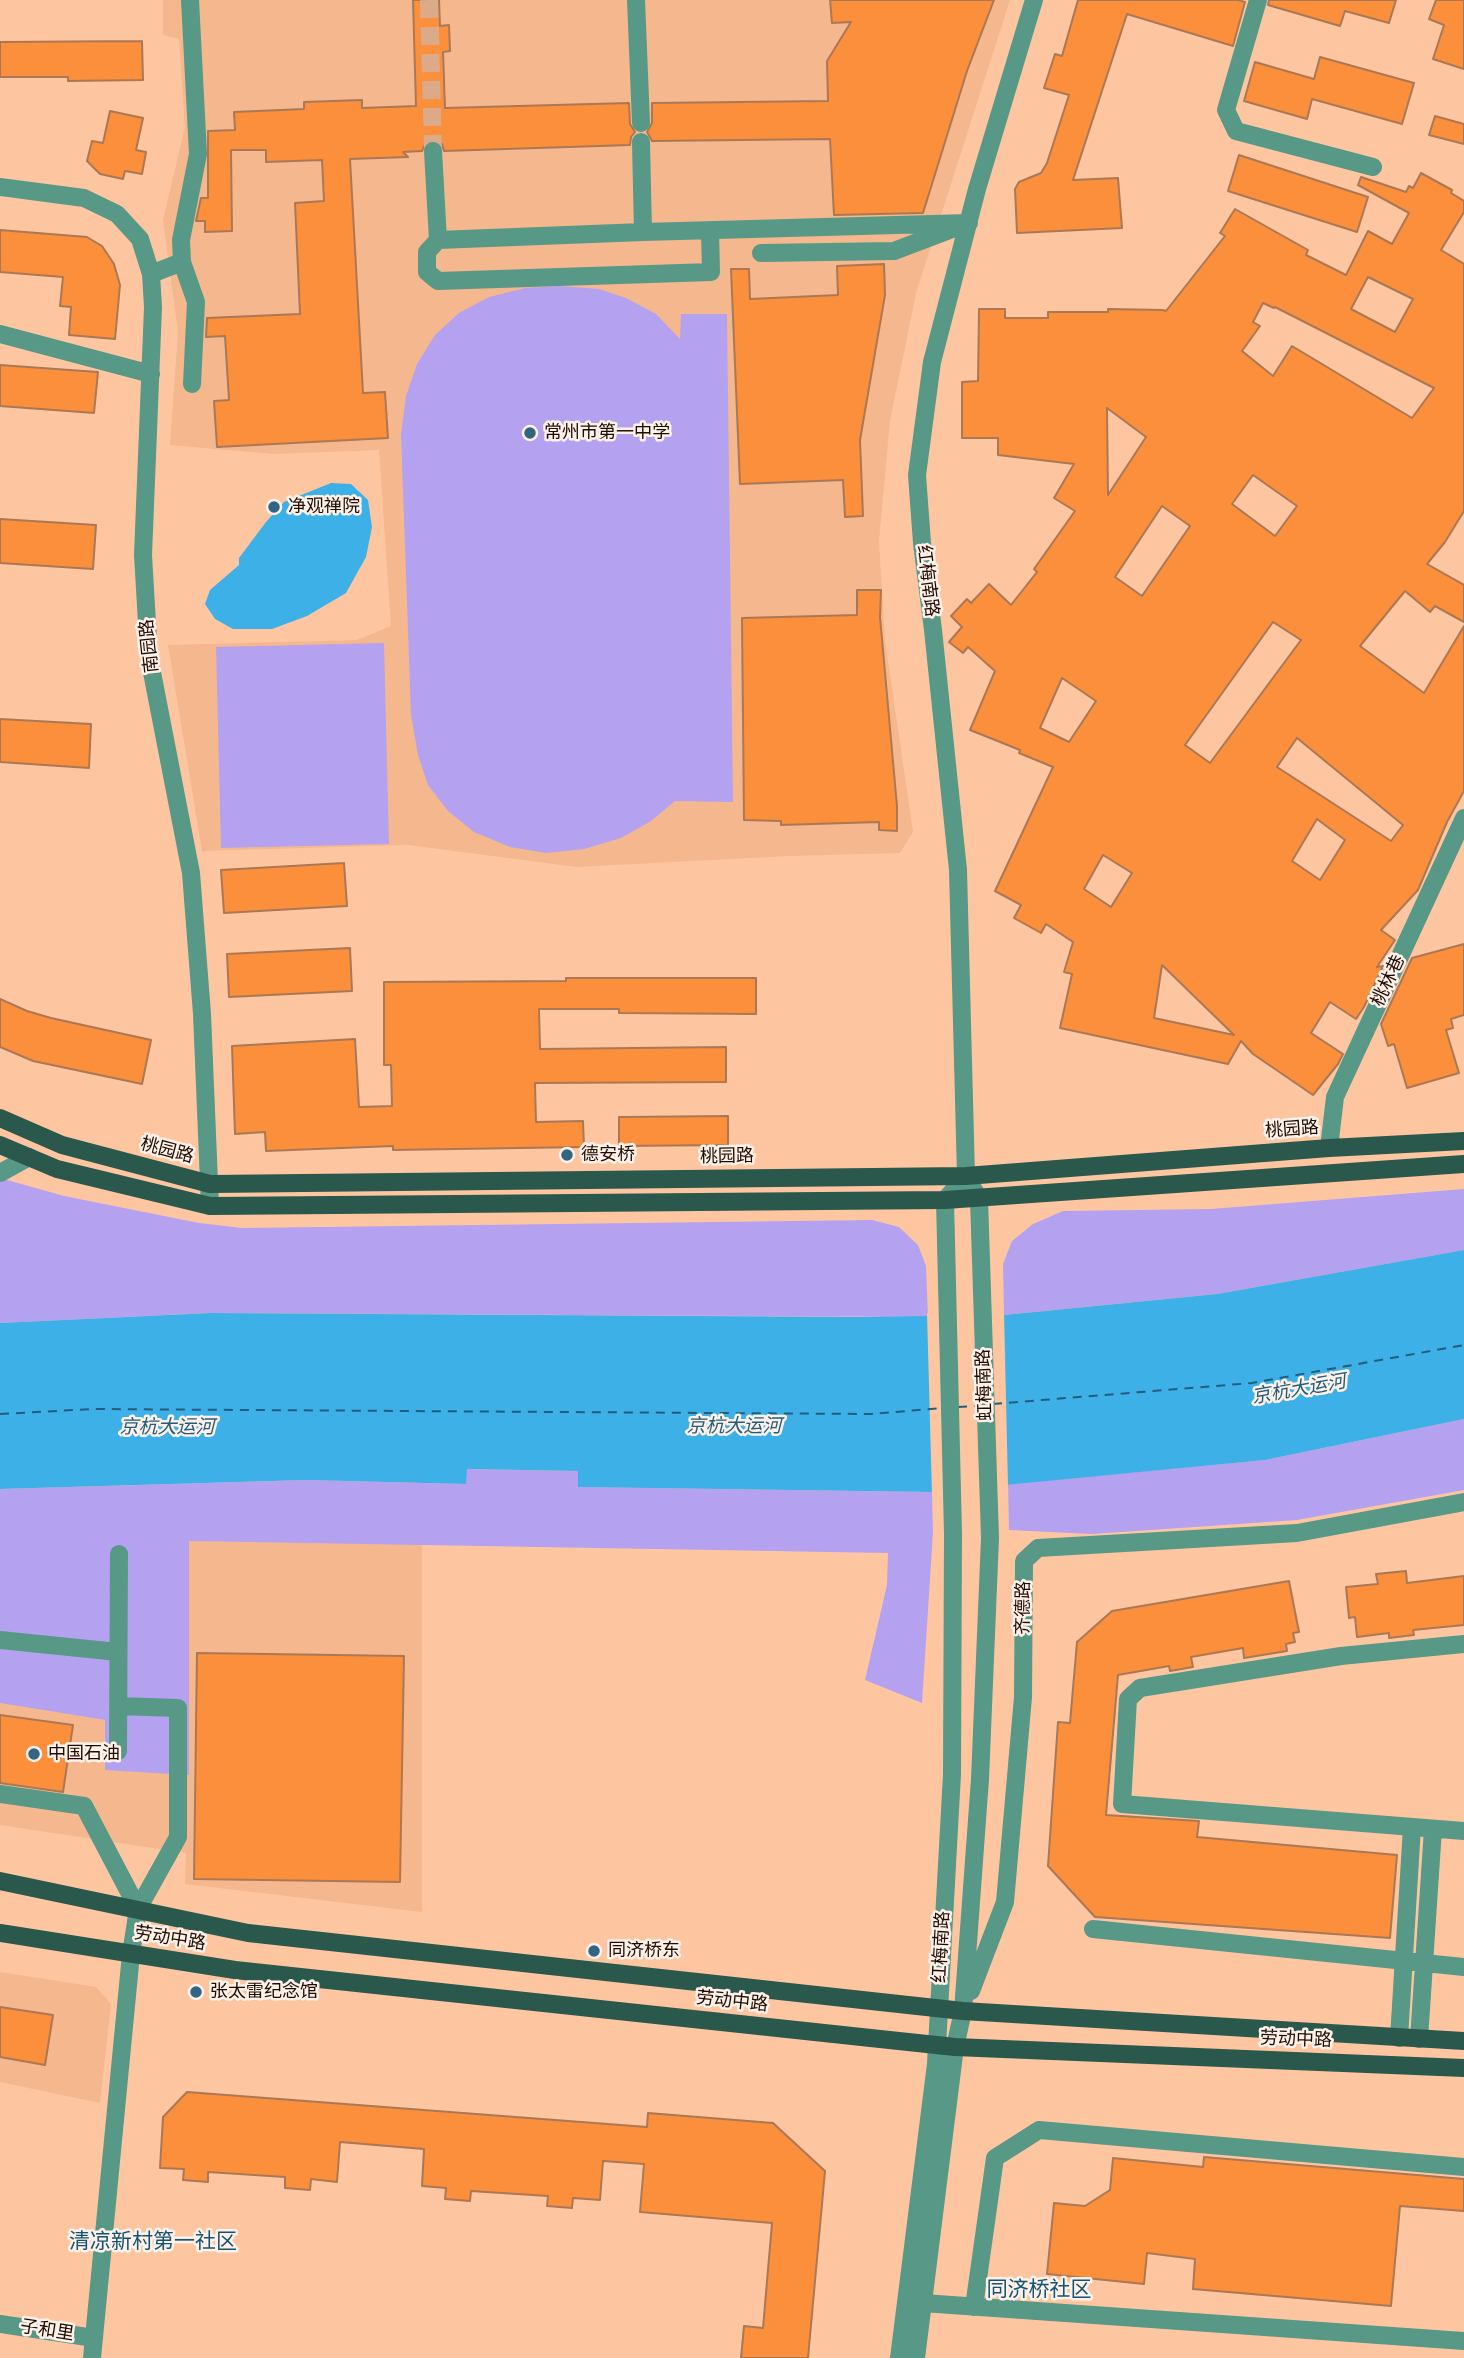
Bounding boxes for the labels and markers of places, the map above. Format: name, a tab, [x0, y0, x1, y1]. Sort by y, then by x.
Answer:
place label: 常州市第一中学	[544, 422, 670, 444]
marker: 常州市第一中学	[522, 425, 538, 441]
place label: 净观禅院	[288, 496, 360, 518]
marker: 净观禅院	[266, 499, 282, 515]
place label: 德安桥	[581, 1144, 635, 1166]
marker: 德安桥	[559, 1147, 575, 1163]
place label: 中国石油	[48, 1743, 120, 1765]
marker: 中国石油	[26, 1746, 42, 1762]
place label: 同济桥东	[608, 1940, 680, 1962]
marker: 同济桥东	[586, 1943, 602, 1959]
place label: 张太雷纪念馆	[210, 1981, 318, 2003]
marker: 张太雷纪念馆	[188, 1984, 204, 2000]

